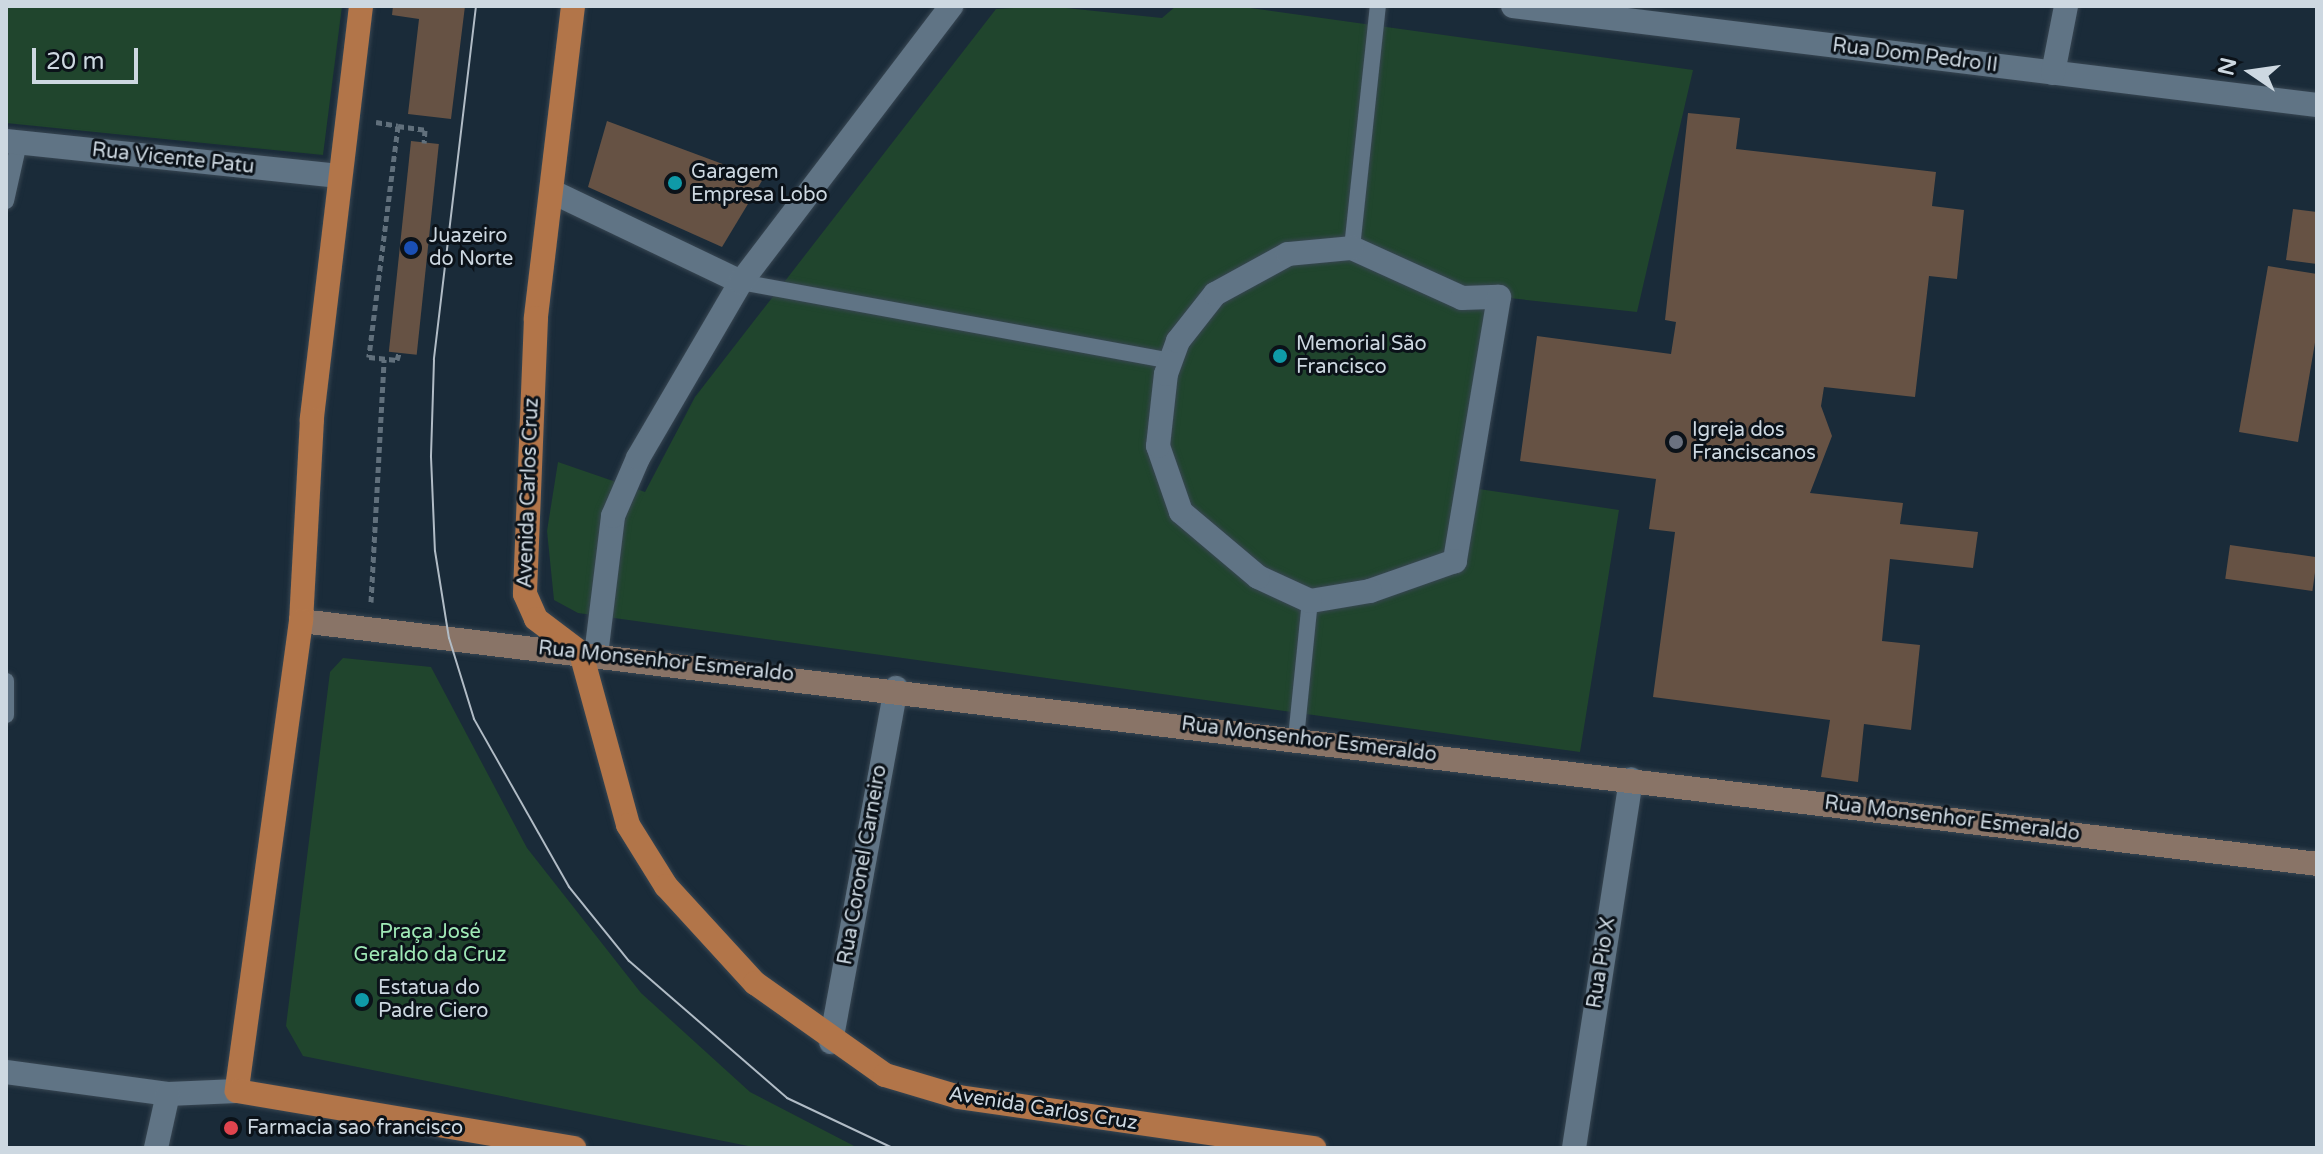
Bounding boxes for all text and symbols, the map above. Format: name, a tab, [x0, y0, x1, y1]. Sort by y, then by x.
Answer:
scale bar	[36, 32, 142, 82]
north arrow	[2211, 32, 2291, 112]
street label: Rua Dom Pedro II	[1831, 34, 1999, 78]
text: 20 m	[46, 47, 104, 76]
text: N	[2213, 55, 2242, 78]
street label: Rua Vicente Patu	[91, 139, 255, 179]
place label: Garagem Empresa Lobo	[691, 160, 828, 207]
marker: Garagem Empresa Lobo	[666, 174, 684, 192]
place label: Juazeiro do Norte	[429, 224, 513, 271]
marker: Juazeiro do Norte	[400, 237, 422, 259]
place label: Memorial São Francisco	[1296, 332, 1427, 379]
marker: Memorial São Francisco	[1271, 347, 1289, 365]
street label: Avenida Carlos Cruz	[514, 397, 544, 589]
place label: Igreja dos Franciscanos	[1692, 418, 1816, 465]
marker: Igreja dos Franciscanos	[1667, 433, 1685, 451]
street label: Rua Monsenhor Esmeraldo	[537, 637, 795, 687]
street label: Rua Monsenhor Esmeraldo	[1180, 712, 1438, 768]
street label: Rua Coronel Carneiro	[834, 763, 892, 967]
street label: Rua Monsenhor Esmeraldo	[1823, 791, 2081, 847]
street label: Rua Pio X	[1583, 916, 1621, 1010]
park label: Praça José Geraldo da Cruz	[354, 921, 506, 968]
place label: Estatua do Padre Ciero	[378, 976, 488, 1023]
marker: Estatua do Padre Ciero	[353, 991, 371, 1009]
street label: Avenida Carlos Cruz	[947, 1082, 1139, 1136]
place label: Farmacia sao francisco	[247, 1116, 463, 1140]
marker: Farmacia sao francisco	[222, 1119, 240, 1137]

